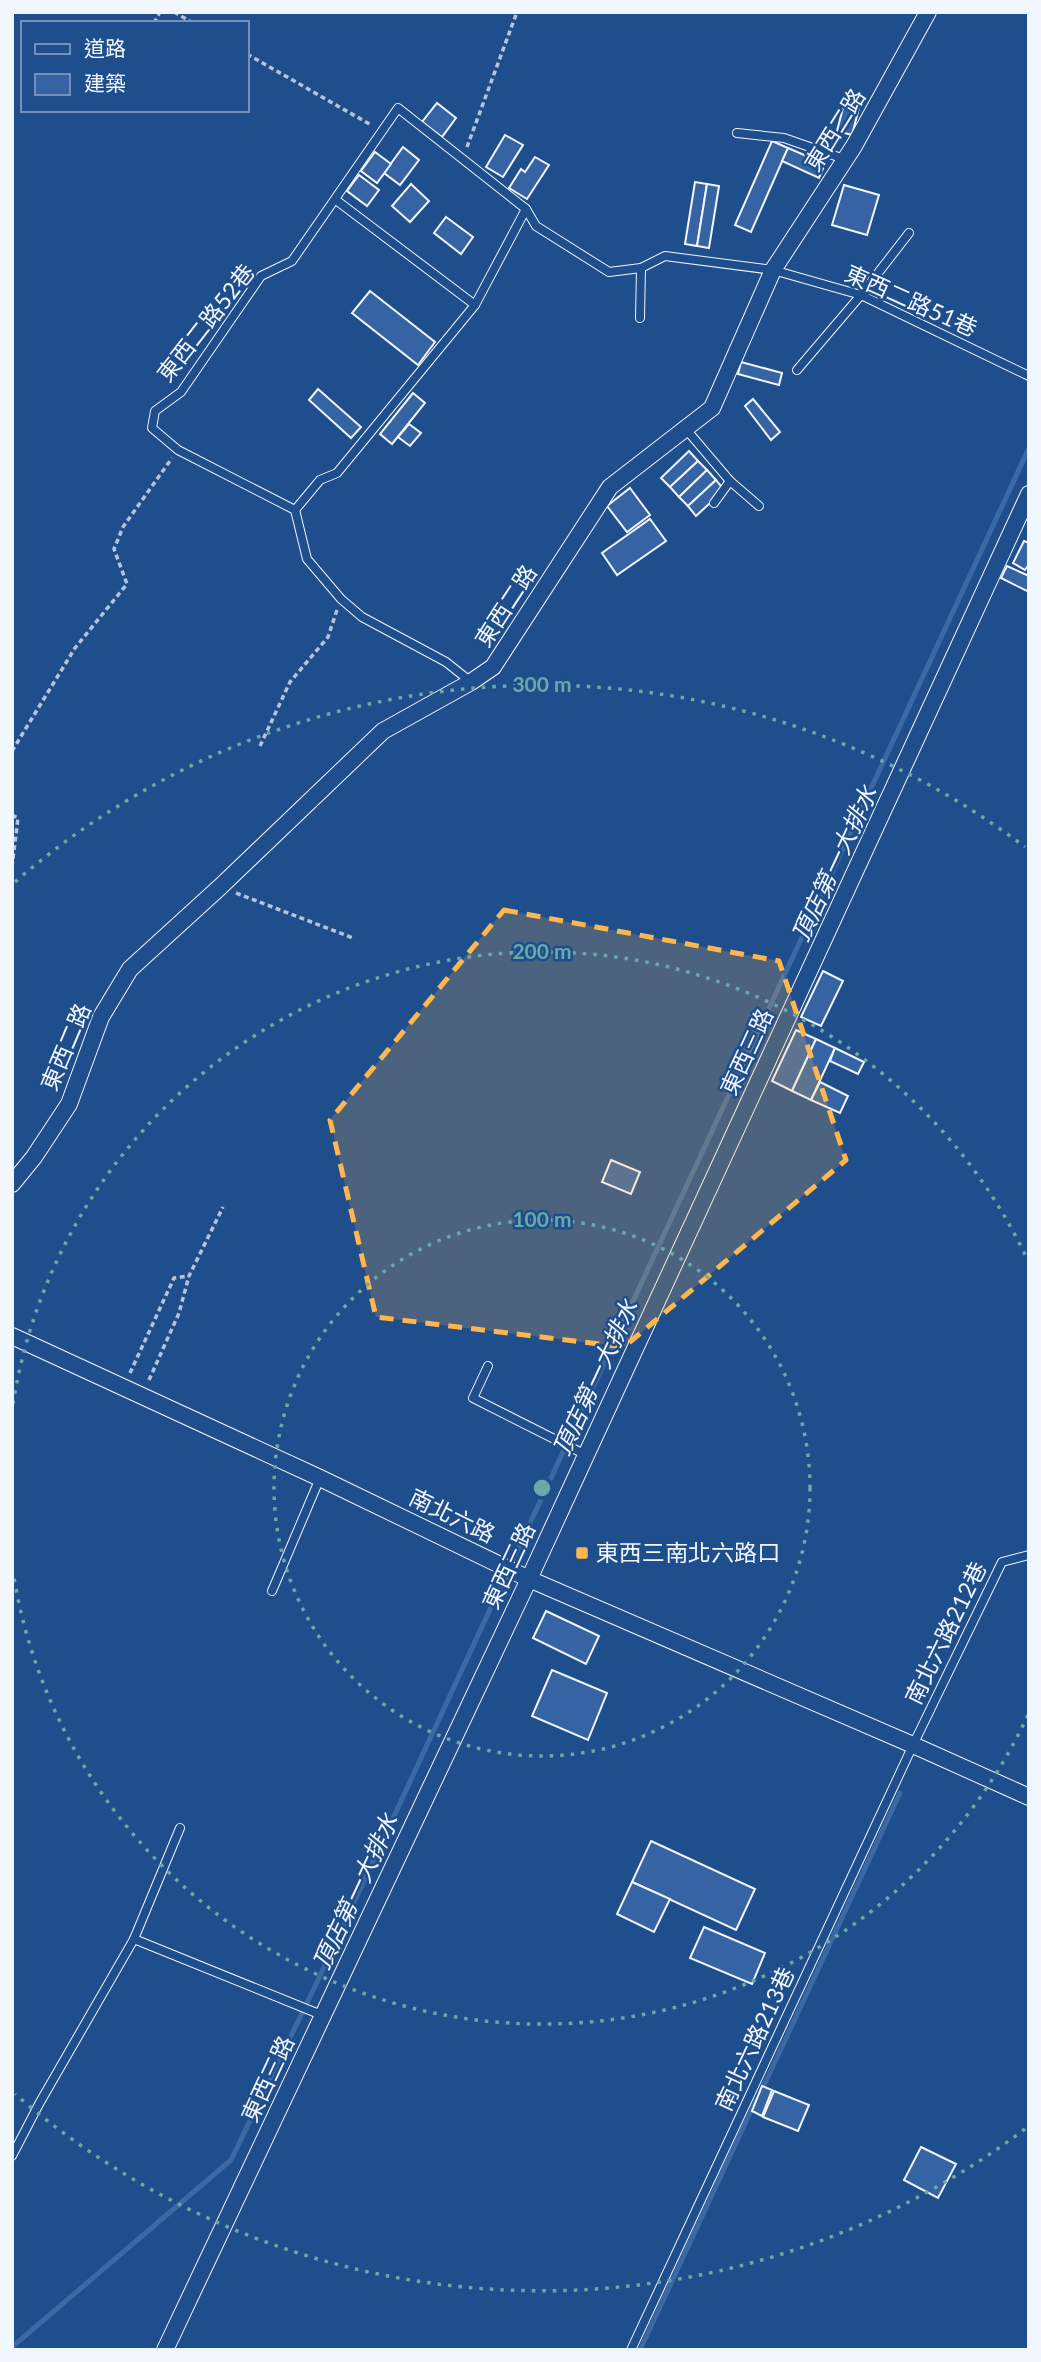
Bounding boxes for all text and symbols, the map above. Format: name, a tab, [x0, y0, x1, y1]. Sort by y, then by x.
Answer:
legend	[21, 21, 248, 112]
text: 道路	[84, 35, 126, 60]
text: 建築	[84, 70, 126, 95]
street label: 東西二路	[798, 83, 870, 176]
street label: 東西二路52巷	[151, 258, 260, 387]
street label: 東西二路51巷	[841, 258, 982, 342]
street label: 東西二路	[468, 559, 542, 652]
text: 300 m	[512, 671, 572, 696]
water label: 頂店第一大排水	[785, 780, 883, 946]
text: 200 m	[512, 938, 572, 963]
street label: 東西二路	[34, 999, 96, 1094]
street label: 東西三路	[714, 1004, 778, 1099]
text: 100 m	[512, 1206, 572, 1231]
water label: 頂店第一大排水	[546, 1294, 644, 1460]
centre of rings	[530, 1476, 554, 1500]
street label: 南北六路	[405, 1482, 500, 1548]
street label: 東西三路	[476, 1518, 540, 1613]
place label: 東西三南北六路口	[596, 1538, 780, 1566]
marker: 東西三南北六路口	[574, 1545, 590, 1561]
street label: 南北六路212巷	[899, 1557, 992, 1708]
water label: 頂店第一大排水	[306, 1808, 404, 1974]
street label: 南北六路213巷	[709, 1962, 800, 2115]
street label: 東西三路	[235, 2031, 299, 2126]

